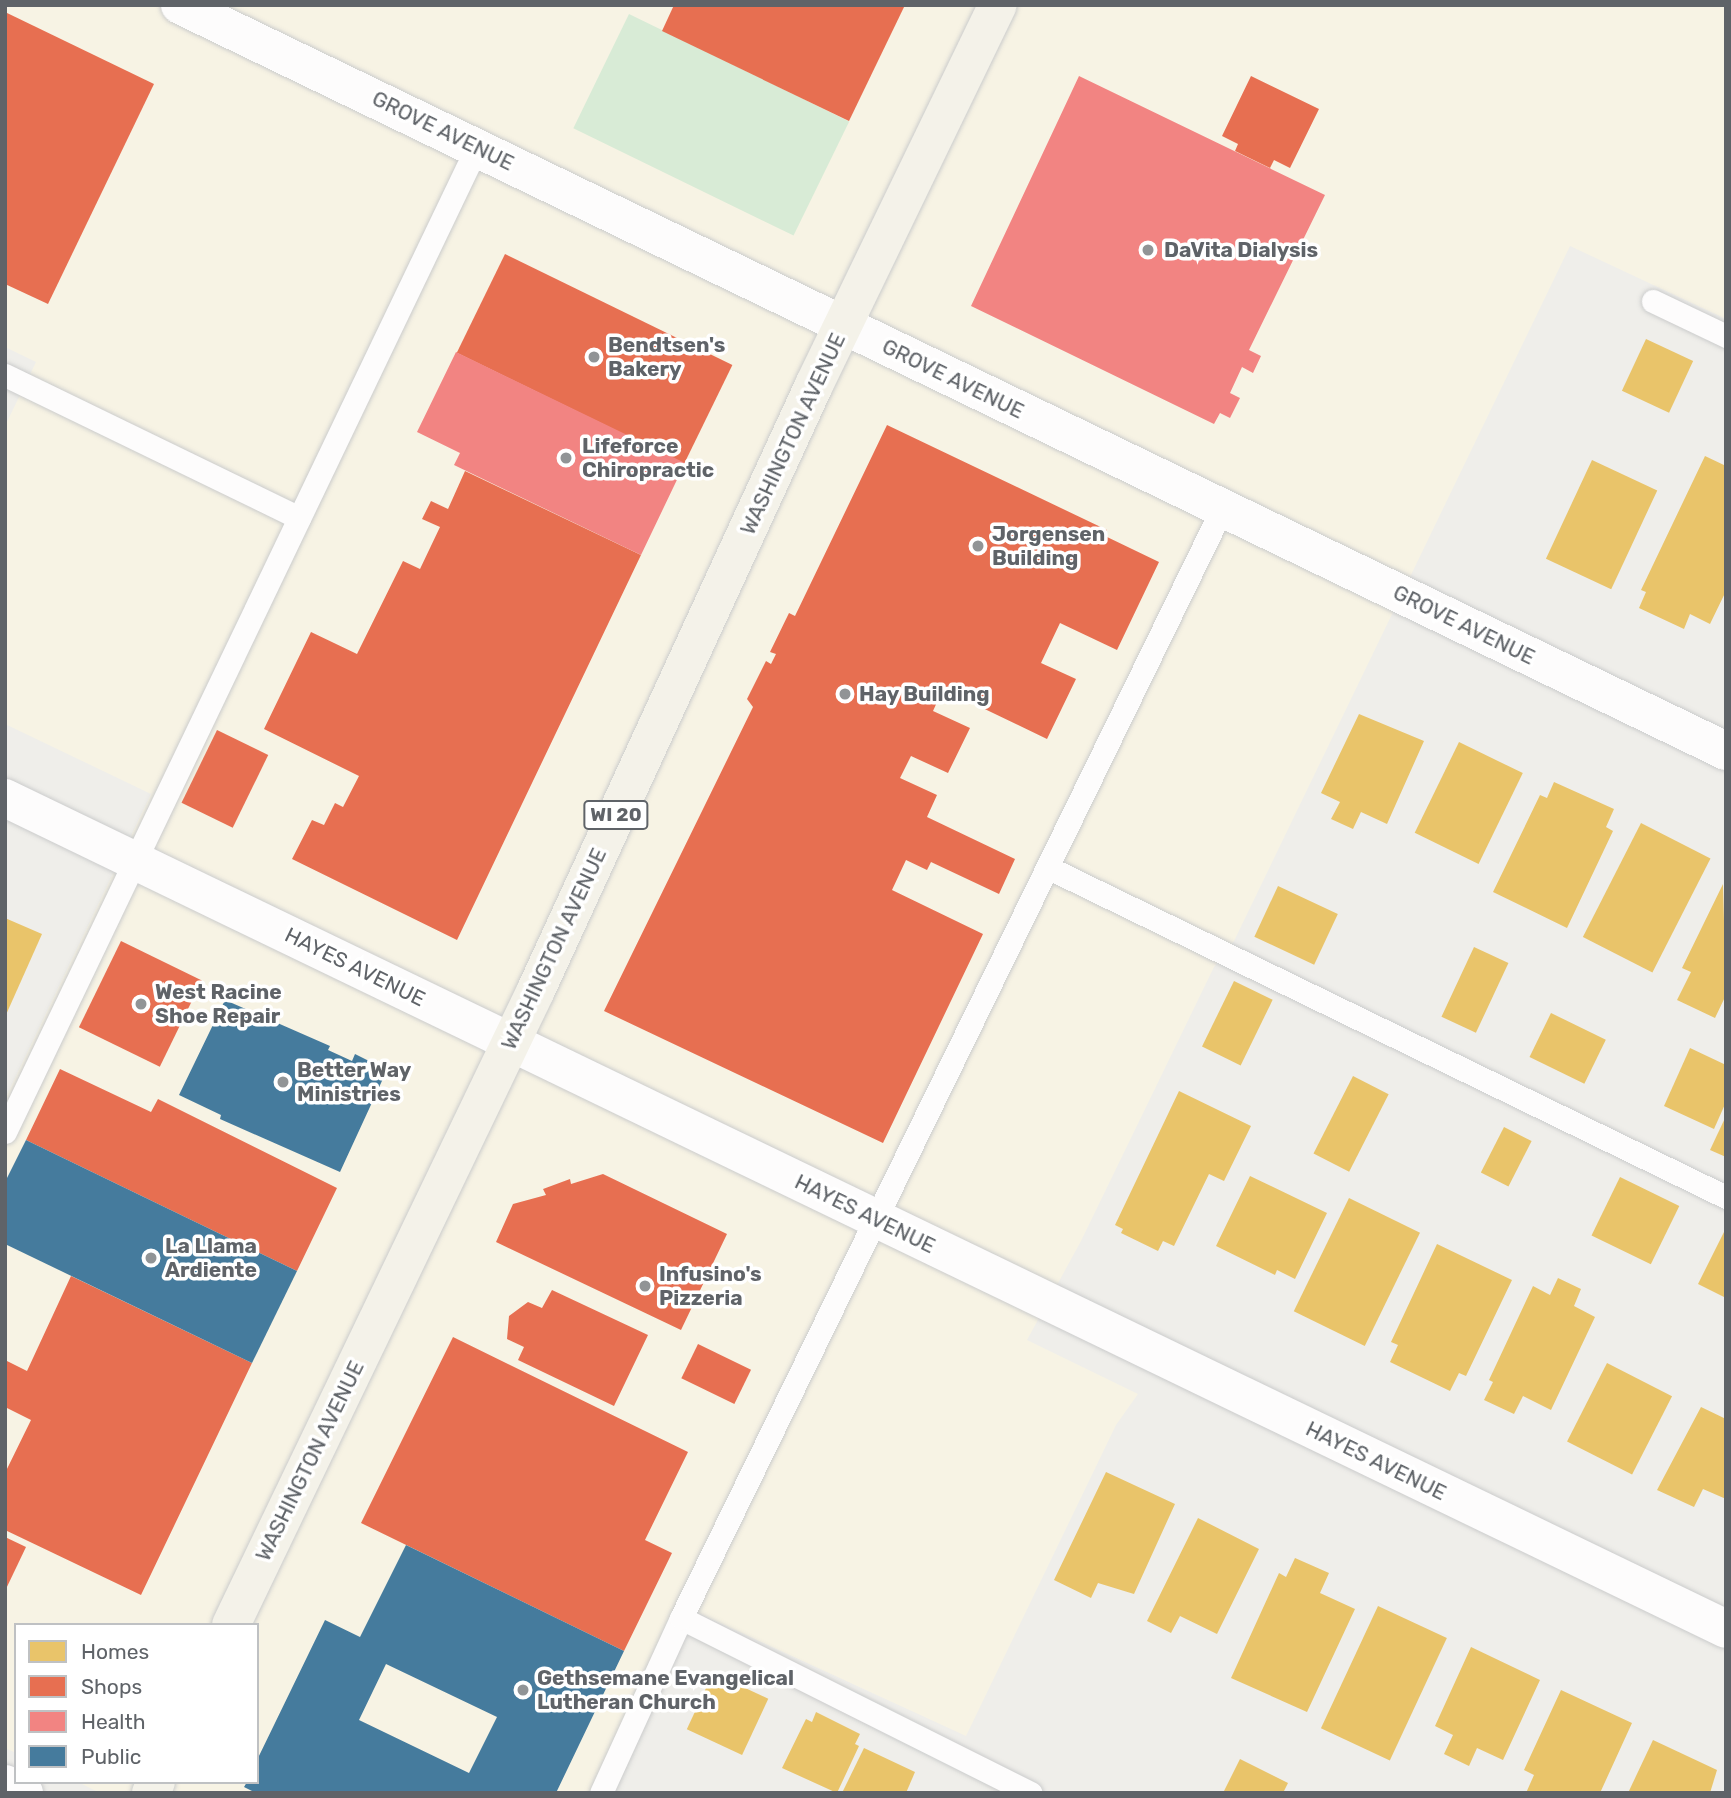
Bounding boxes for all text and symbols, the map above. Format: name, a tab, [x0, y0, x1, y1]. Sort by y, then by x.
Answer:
street label: GROVE AVENUE	[368, 86, 518, 176]
place label: DaVita Dialysis	[1164, 237, 1318, 263]
marker: DaVita Dialysis	[1138, 240, 1158, 260]
street label: WASHINGTON AVENUE	[735, 329, 851, 539]
place label: Bendtsen's Bakery	[608, 332, 725, 382]
street label: GROVE AVENUE	[878, 334, 1028, 424]
marker: Bendtsen's Bakery	[586, 349, 602, 365]
place label: Lifeforce Chiropractic	[582, 433, 714, 483]
marker: Lifeforce Chiropractic	[556, 448, 576, 468]
place label: Jorgensen Building	[992, 521, 1105, 571]
marker: Jorgensen Building	[970, 538, 986, 554]
street label: GROVE AVENUE	[1389, 580, 1539, 670]
place label: Hay Building	[859, 681, 990, 707]
marker: Hay Building	[837, 686, 853, 702]
road number: WI 20	[583, 800, 649, 830]
street label: WASHINGTON AVENUE	[496, 844, 612, 1054]
street label: HAYES AVENUE	[280, 922, 430, 1012]
place label: West Racine Shoe Repair	[155, 979, 282, 1029]
marker: West Racine Shoe Repair	[133, 996, 149, 1012]
place label: Better Way Ministries	[297, 1057, 412, 1107]
marker: Better Way Ministries	[275, 1074, 291, 1090]
street label: HAYES AVENUE	[790, 1169, 940, 1259]
place label: La Llama Ardiente	[165, 1233, 257, 1283]
marker: La Llama Ardiente	[143, 1250, 159, 1266]
place label: Infusino's Pizzeria	[659, 1261, 762, 1311]
marker: Infusino's Pizzeria	[637, 1278, 653, 1294]
street label: WASHINGTON AVENUE	[250, 1357, 370, 1565]
street label: HAYES AVENUE	[1301, 1416, 1451, 1506]
legend	[14, 1623, 259, 1784]
text: Homes	[81, 1639, 149, 1664]
place label: Gethsemane Evangelical Lutheran Church	[537, 1665, 794, 1715]
text: Shops	[81, 1674, 142, 1699]
marker: Gethsemane Evangelical Lutheran Church	[515, 1682, 531, 1698]
text: Health	[81, 1709, 145, 1734]
text: Public	[81, 1744, 141, 1769]

